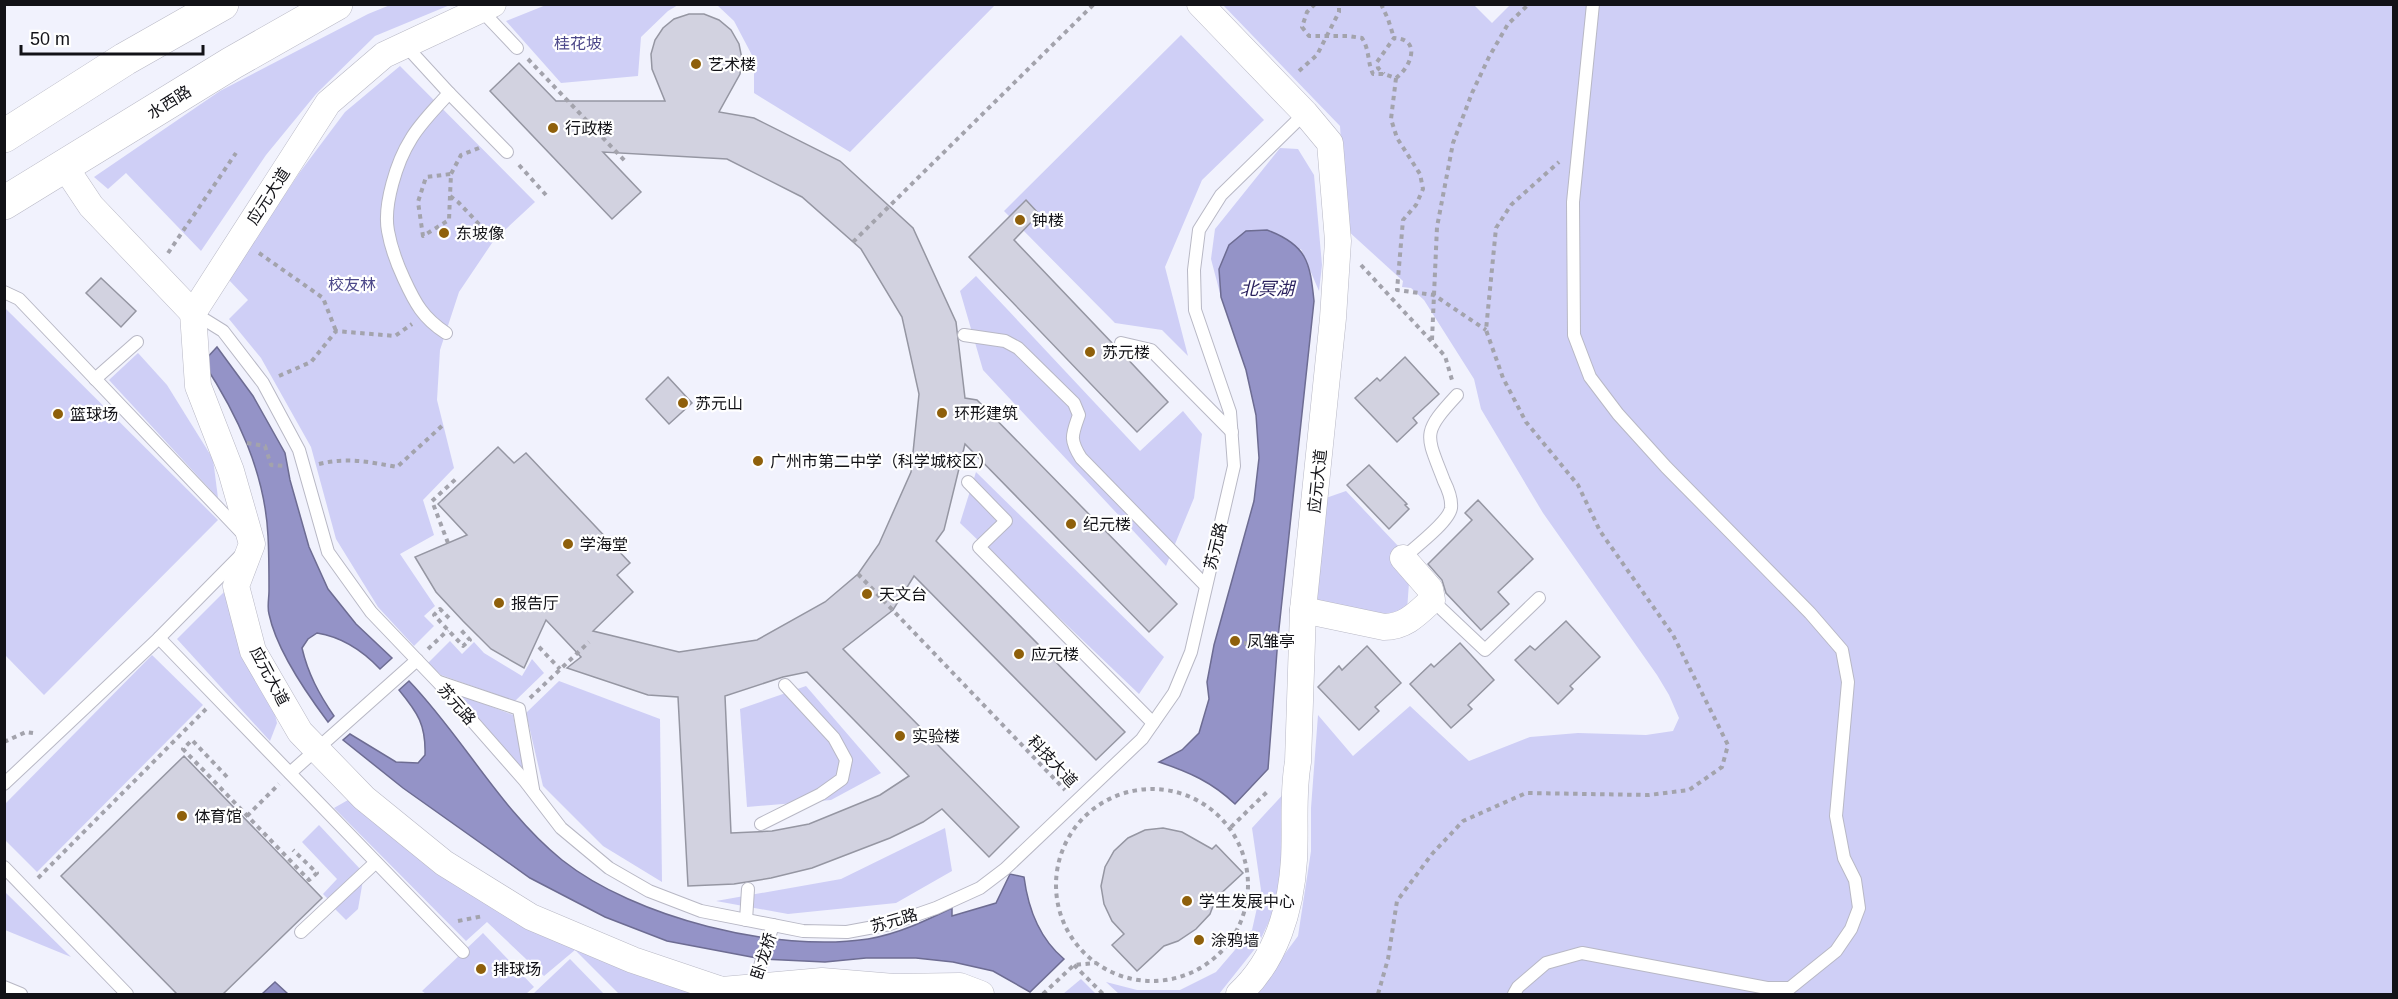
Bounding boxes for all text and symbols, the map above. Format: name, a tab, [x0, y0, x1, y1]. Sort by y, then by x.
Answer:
scale bar	[21, 18, 202, 56]
text: 50 m	[30, 29, 70, 49]
park label: 桂花坡	[554, 35, 602, 52]
place label: 艺术楼	[708, 56, 756, 73]
marker: 艺术楼	[689, 57, 703, 71]
street label: 水西路	[144, 82, 194, 122]
place label: 行政楼	[565, 120, 613, 137]
marker: 行政楼	[546, 121, 560, 135]
street label: 应元大道	[244, 165, 293, 228]
place label: 钟楼	[1032, 212, 1064, 229]
marker: 钟楼	[1013, 213, 1027, 227]
place label: 东坡像	[456, 225, 504, 242]
marker: 东坡像	[437, 226, 451, 240]
park label: 校友林	[328, 276, 376, 293]
water label: 北冥湖	[1240, 279, 1297, 299]
place label: 苏元楼	[1102, 344, 1150, 361]
marker: 苏元楼	[1083, 345, 1097, 359]
place label: 苏元山	[695, 395, 743, 412]
marker: 苏元山	[676, 396, 690, 410]
place label: 环形建筑	[954, 405, 1018, 422]
place label: 篮球场	[70, 406, 118, 423]
marker: 环形建筑	[935, 406, 949, 420]
marker: 篮球场	[51, 407, 65, 421]
street label: 应元大道	[1306, 448, 1329, 514]
place label: 广州市第二中学（科学城校区）	[770, 453, 994, 470]
marker: 广州市第二中学（科学城校区）	[751, 454, 765, 468]
place label: 纪元楼	[1083, 516, 1131, 533]
marker: 纪元楼	[1064, 517, 1078, 531]
street label: 苏元路	[1201, 521, 1230, 571]
place label: 学海堂	[580, 536, 628, 553]
marker: 学海堂	[561, 537, 575, 551]
place label: 天文台	[879, 586, 927, 603]
marker: 天文台	[860, 587, 874, 601]
place label: 报告厅	[511, 595, 559, 612]
marker: 报告厅	[492, 596, 506, 610]
place label: 凤雏亭	[1247, 633, 1295, 650]
marker: 凤雏亭	[1228, 634, 1242, 648]
street label: 应元大道	[247, 644, 292, 708]
place label: 应元楼	[1031, 646, 1079, 663]
marker: 应元楼	[1012, 647, 1026, 661]
street label: 苏元路	[434, 681, 479, 728]
place label: 实验楼	[912, 728, 960, 745]
marker: 实验楼	[893, 729, 907, 743]
street label: 科技大道	[1025, 732, 1081, 791]
place label: 体育馆	[194, 808, 242, 825]
marker: 体育馆	[175, 809, 189, 823]
place label: 学生发展中心	[1199, 893, 1295, 910]
marker: 学生发展中心	[1180, 894, 1194, 908]
street label: 苏元路	[869, 906, 920, 935]
street label: 卧龙桥	[748, 931, 779, 982]
place label: 涂鸦墙	[1211, 932, 1259, 949]
marker: 涂鸦墙	[1192, 933, 1206, 947]
place label: 排球场	[493, 961, 541, 978]
marker: 排球场	[474, 962, 488, 976]

